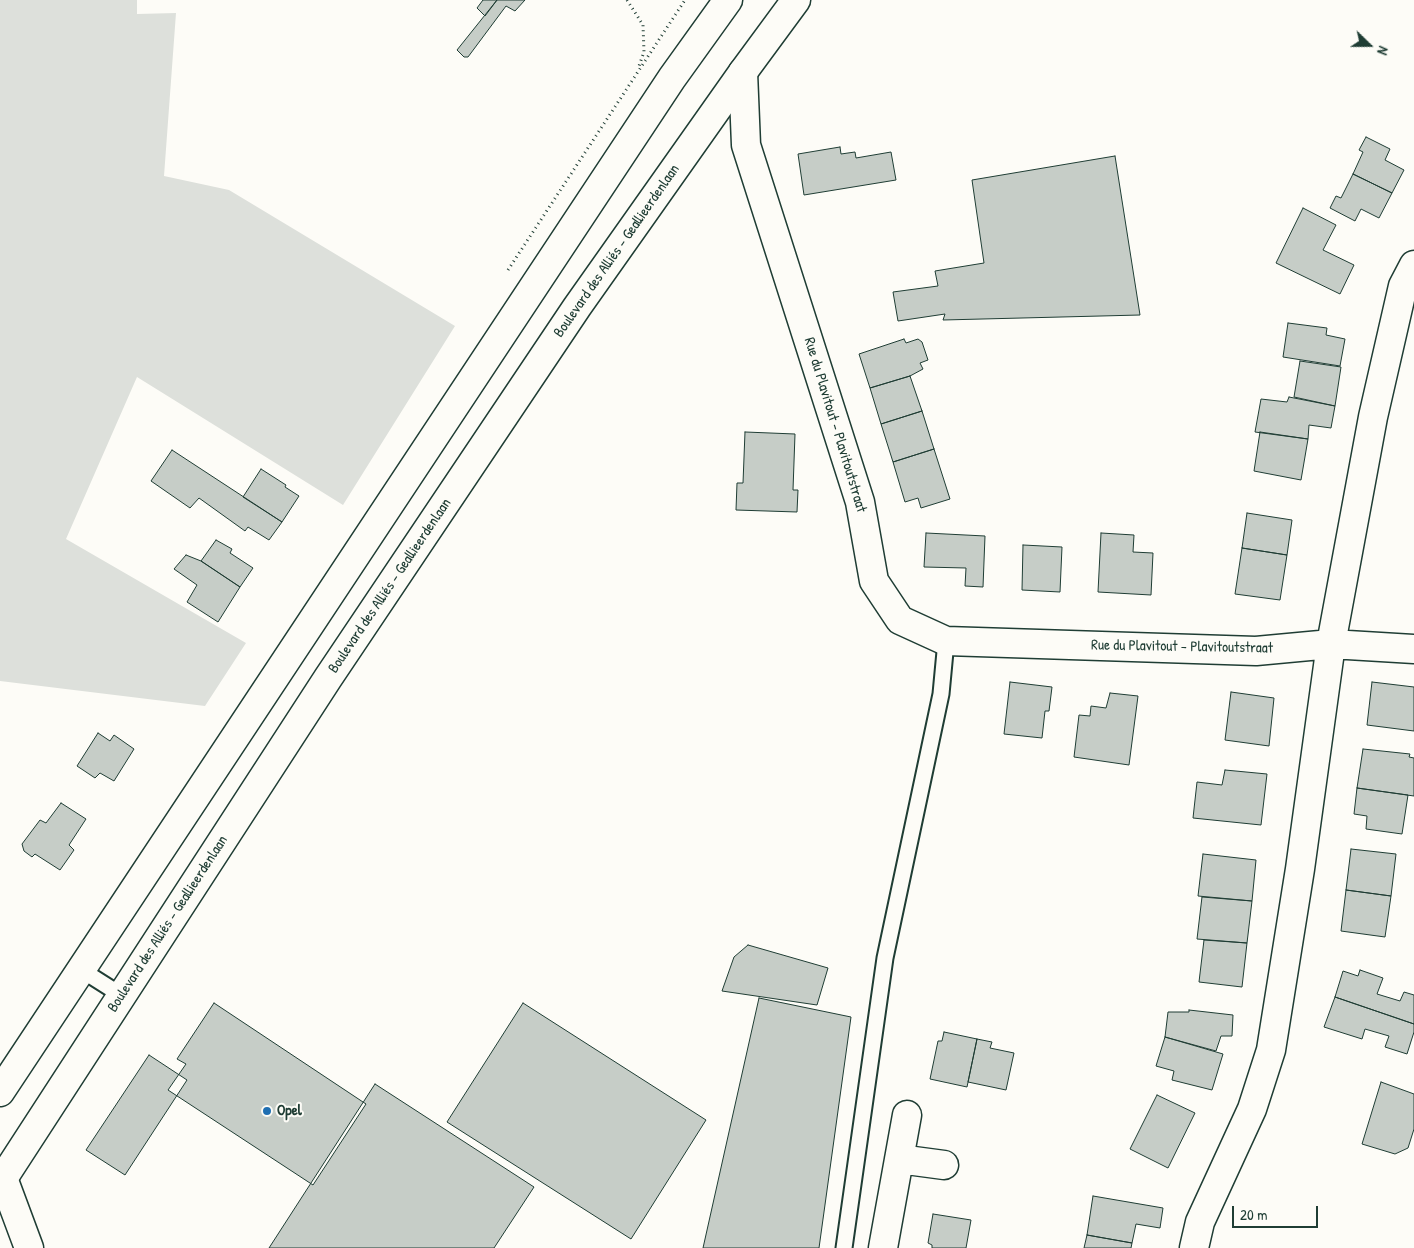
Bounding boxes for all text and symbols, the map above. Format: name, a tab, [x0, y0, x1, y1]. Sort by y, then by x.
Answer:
north arrow	[1344, 20, 1394, 70]
text: N	[1373, 44, 1394, 58]
street label: Boulevard des Alliés - Geallieerdenlaan	[550, 161, 684, 341]
street label: Rue du Plavitout - Plavitoutstraat	[800, 335, 870, 515]
street label: Boulevard des Alliés - Geallieerdenlaan	[325, 495, 455, 677]
street label: Rue du Plavitout - Plavitoutstraat	[1091, 636, 1273, 658]
street label: Boulevard des Alliés - Geallieerdenlaan	[104, 832, 232, 1016]
place label: Opel	[277, 1102, 302, 1120]
marker: Opel	[261, 1105, 273, 1117]
scale bar	[1234, 1196, 1320, 1228]
text: 20 m	[1240, 1204, 1267, 1225]

